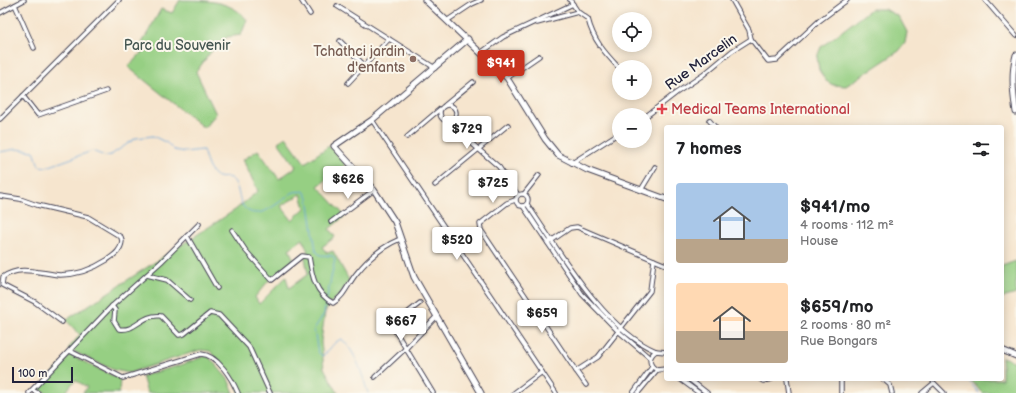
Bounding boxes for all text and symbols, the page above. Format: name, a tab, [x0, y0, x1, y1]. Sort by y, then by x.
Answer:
map controls	[612, 12, 652, 148]
button: locate	[612, 12, 652, 52]
street label: Rue Marcelin	[662, 30, 740, 94]
park label: Parc du Souvenir	[124, 37, 231, 54]
place label: Tchathci jardin d'enfants	[313, 43, 405, 76]
pin: $941	[477, 50, 525, 84]
marker: Tchathci jardin d'enfants	[408, 54, 418, 64]
text: $941	[486, 55, 516, 71]
button: +	[612, 60, 652, 100]
place label: Medical Teams International	[671, 101, 850, 118]
marker: Medical Teams International	[656, 103, 668, 115]
button: −	[612, 108, 652, 148]
pin: $729	[443, 116, 491, 150]
text: $729	[451, 121, 483, 137]
icon: filters	[970, 138, 992, 160]
text: 7 homes	[676, 139, 742, 159]
pin: $626	[324, 166, 372, 200]
pin: $725	[469, 170, 517, 204]
text: $626	[332, 171, 364, 187]
text: $725	[477, 175, 509, 191]
text: $941/mo	[800, 197, 870, 217]
icon: home	[708, 199, 756, 247]
text: 4 rooms · 112 m²	[800, 217, 894, 233]
pin: $520	[433, 227, 481, 261]
text: $520	[441, 232, 473, 248]
text: House	[800, 233, 838, 249]
text: $659/mo	[800, 297, 873, 317]
icon: home	[708, 299, 756, 347]
pin: $659	[518, 300, 566, 334]
text: $659	[526, 305, 558, 321]
pin: $667	[377, 308, 425, 342]
text: $667	[385, 313, 417, 329]
text: 2 rooms · 80 m²	[800, 317, 891, 333]
text: Rue Bongars	[800, 333, 877, 349]
scale bar	[12, 365, 73, 384]
text: 100 m	[18, 367, 47, 380]

